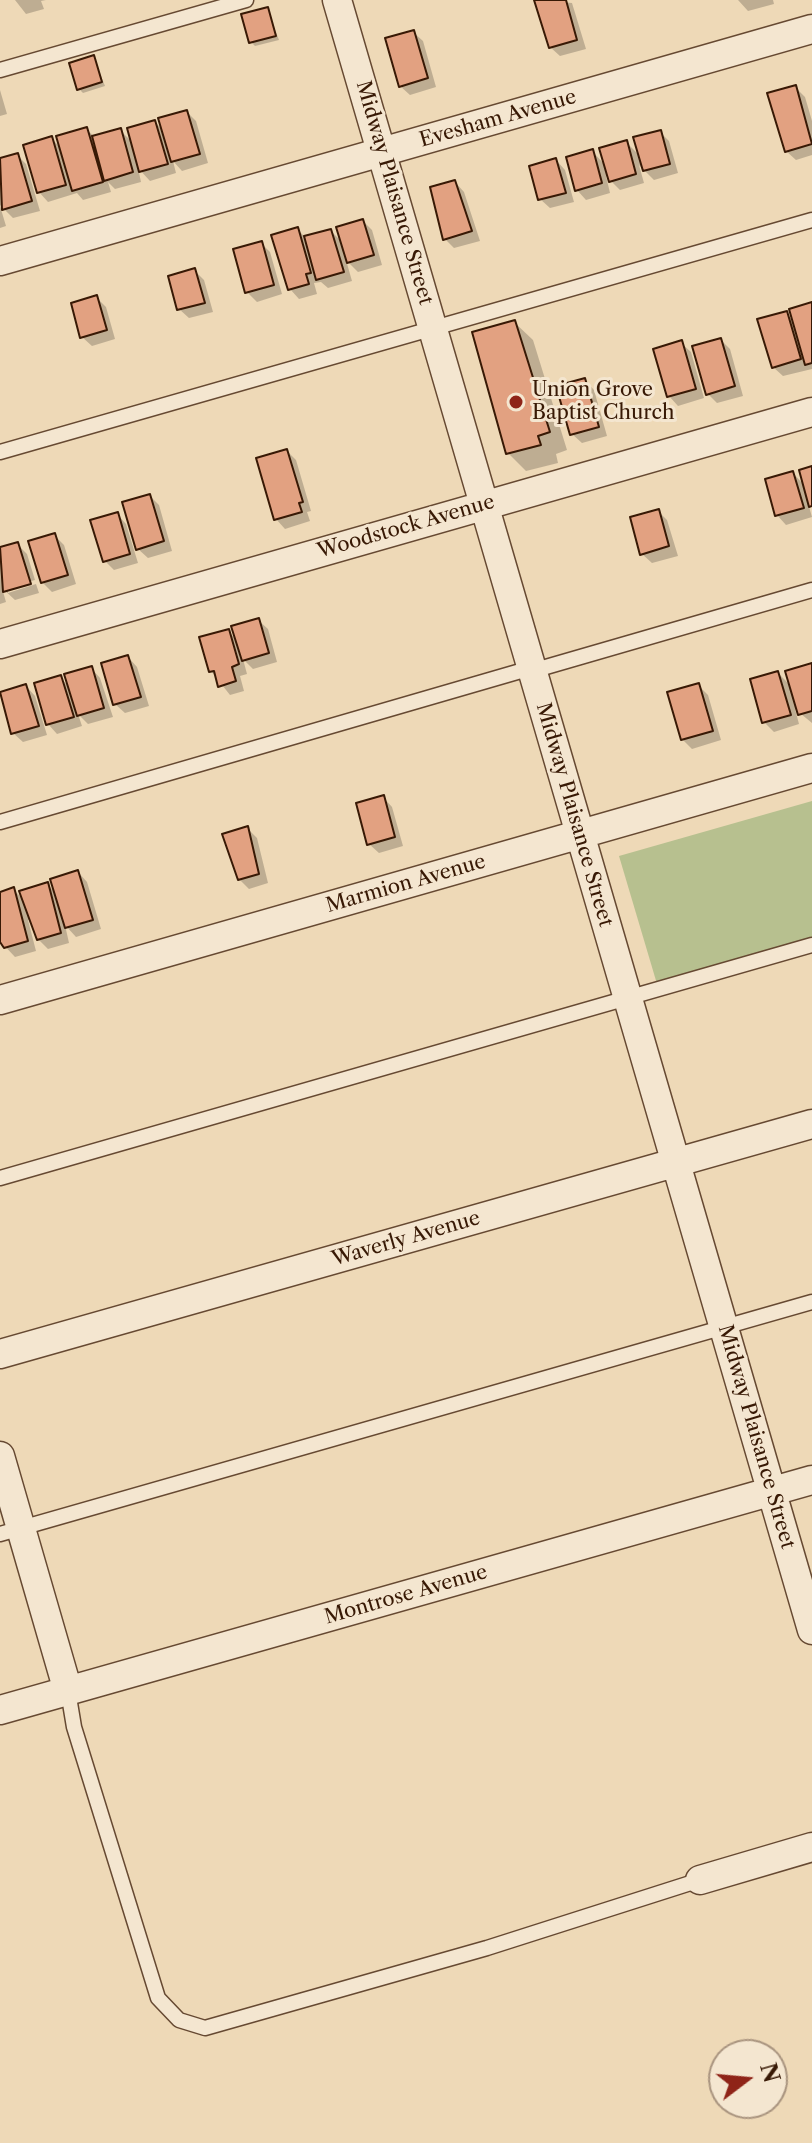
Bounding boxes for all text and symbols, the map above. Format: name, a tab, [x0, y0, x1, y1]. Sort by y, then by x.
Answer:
street label: Midway Plaisance Street	[350, 78, 438, 308]
street label: Evesham Avenue	[417, 85, 579, 153]
place label: Union Grove Baptist Church	[532, 378, 674, 425]
marker: Union Grove Baptist Church	[507, 393, 525, 411]
street label: Woodstock Avenue	[315, 490, 497, 564]
street label: Midway Plaisance Street	[530, 700, 618, 930]
street label: Marmion Avenue	[323, 850, 489, 918]
street label: Waverly Avenue	[329, 1206, 483, 1272]
street label: Midway Plaisance Street	[712, 1322, 800, 1552]
street label: Montrose Avenue	[322, 1560, 490, 1630]
north arrow	[708, 2039, 788, 2119]
text: N	[754, 2060, 785, 2086]

